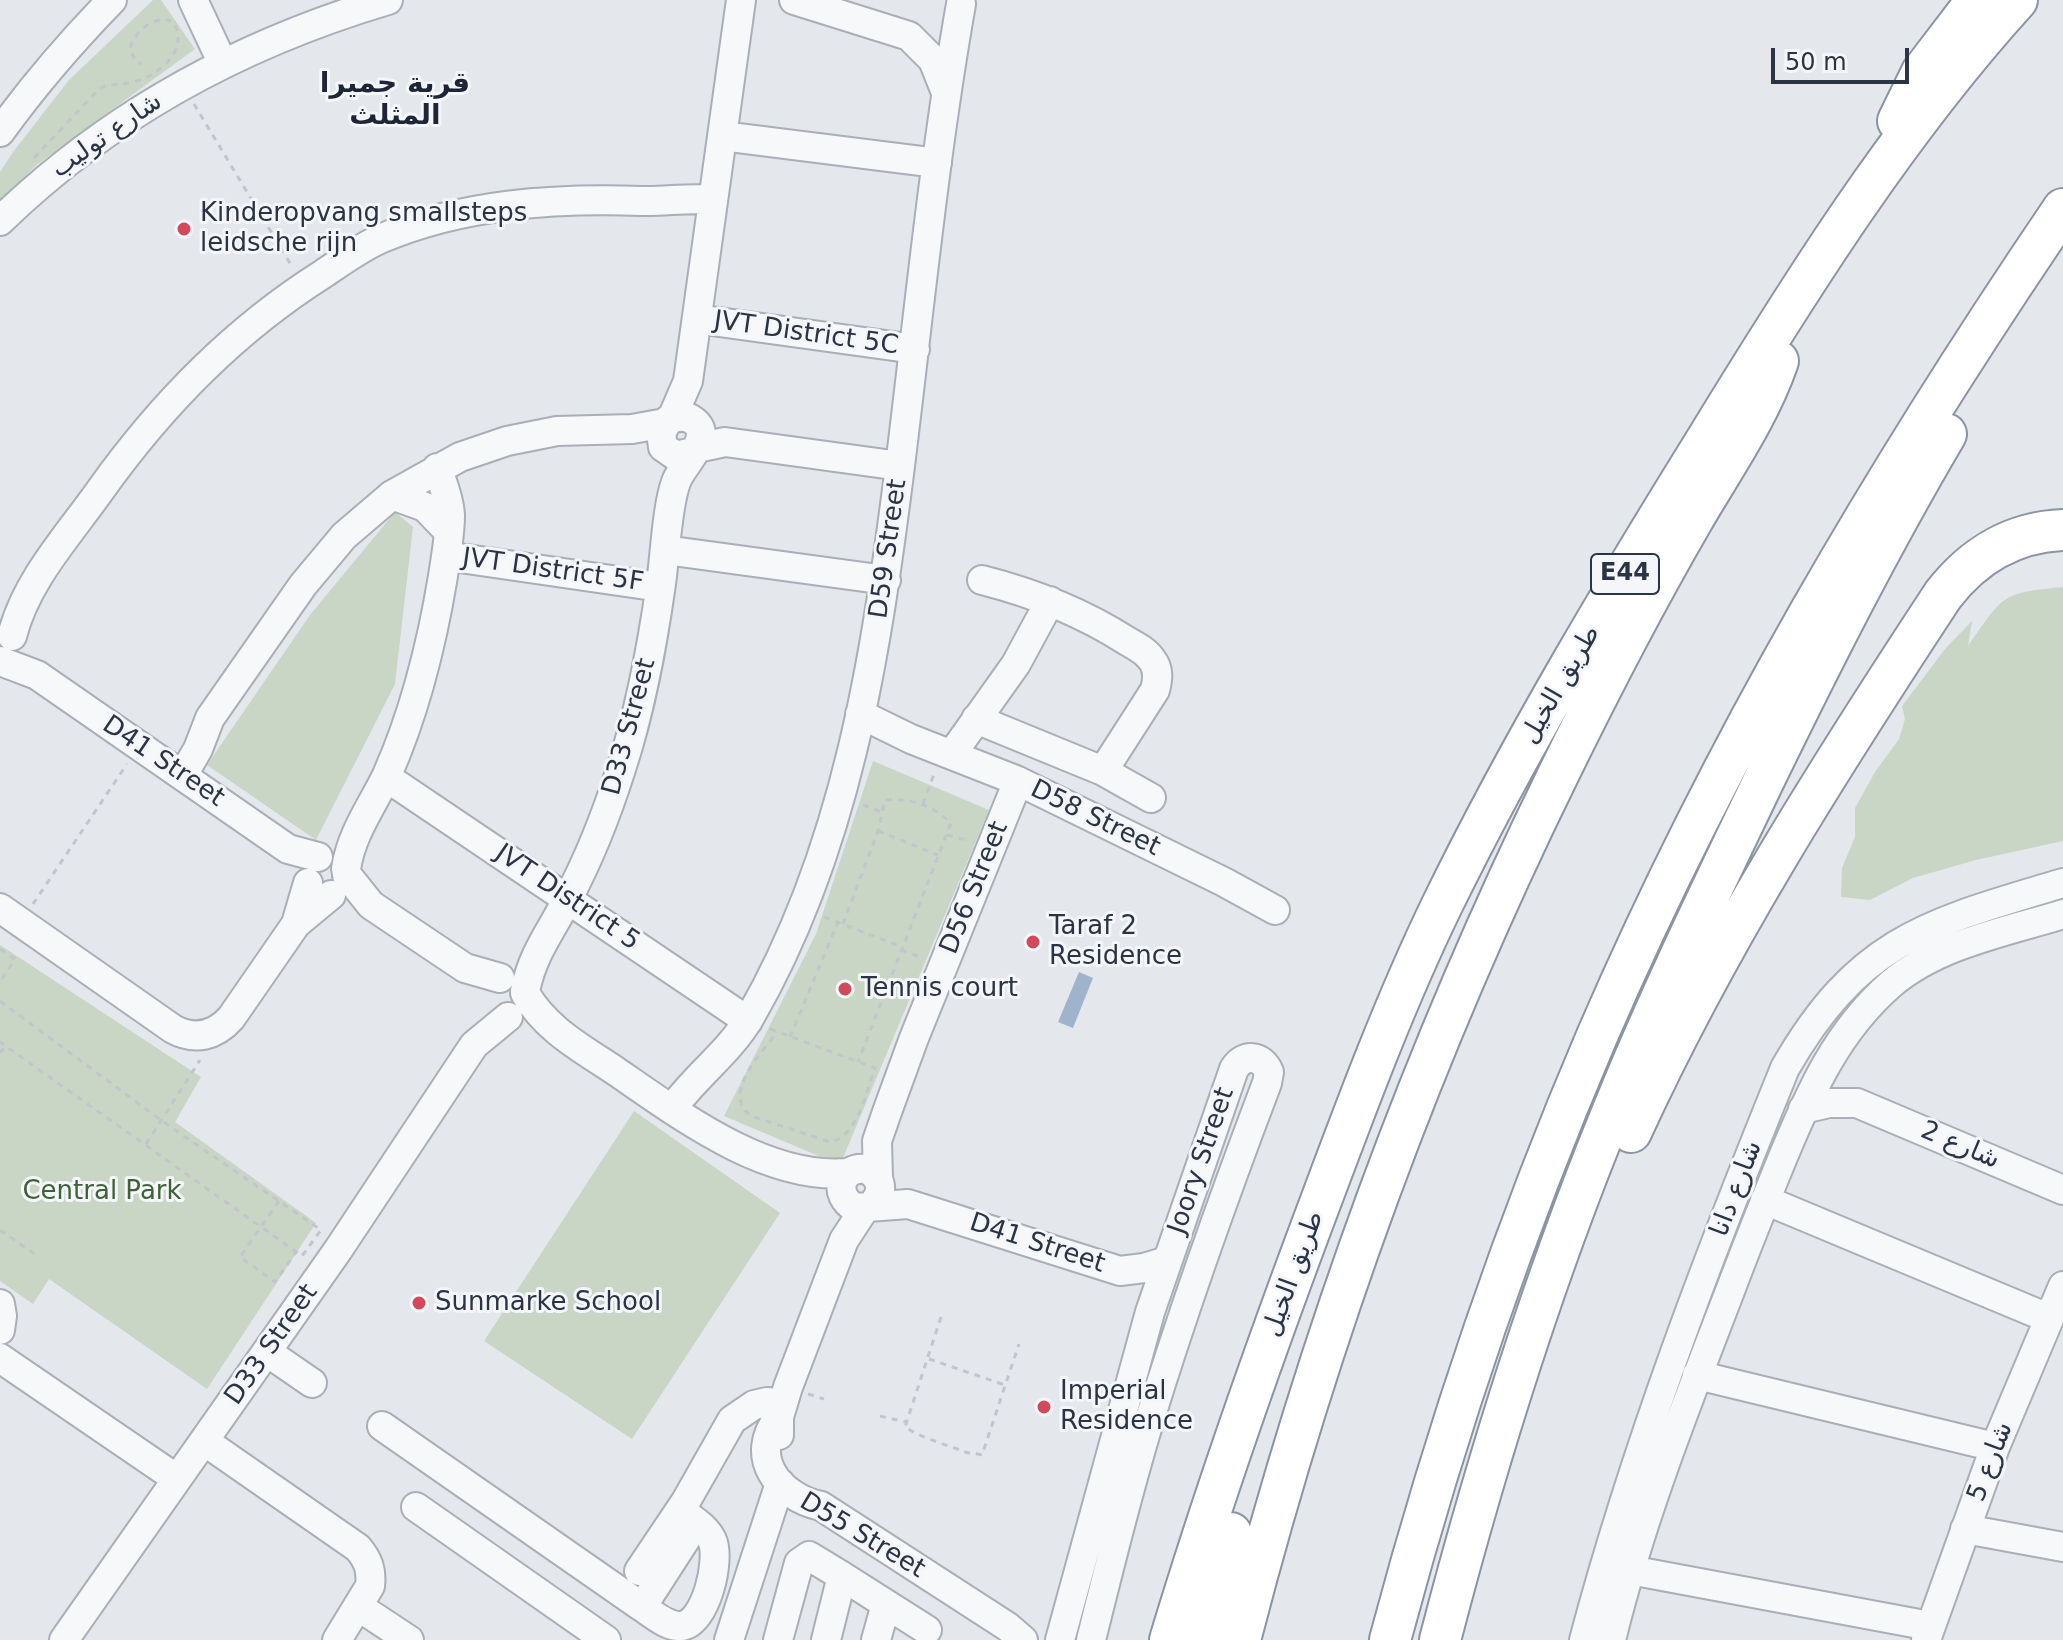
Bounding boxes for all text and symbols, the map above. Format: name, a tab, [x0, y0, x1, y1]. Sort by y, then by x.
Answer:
scale bar	[1775, 32, 1913, 82]
text: 50 m	[1785, 48, 1847, 76]
district label: قرية جميرا المثلث	[320, 68, 470, 134]
street label: شارع توليب	[46, 87, 168, 185]
place label: Kinderopvang smallsteps leidsche rijn	[200, 198, 527, 260]
marker: Kinderopvang smallsteps leidsche rijn	[175, 220, 193, 238]
street label: JVT District 5C	[712, 306, 900, 362]
street label: D59 Street	[864, 477, 914, 621]
street label: JVT District 5F	[460, 543, 646, 599]
road number: E44	[1591, 554, 1659, 594]
street label: طريق الخيل	[1515, 620, 1607, 750]
street label: D33 Street	[597, 655, 663, 799]
street label: D41 Street	[96, 710, 230, 814]
street label: D58 Street	[1025, 774, 1165, 864]
street label: D56 Street	[934, 817, 1016, 959]
street label: JVT District 5	[489, 838, 645, 958]
place label: Taraf 2 Residence	[1049, 911, 1182, 972]
marker: Taraf 2 Residence	[1024, 933, 1042, 951]
place label: Tennis court	[861, 973, 1018, 1005]
marker: Tennis court	[836, 980, 854, 998]
street label: Joory Street	[1162, 1084, 1242, 1238]
street label: شارع 2	[1916, 1116, 2004, 1176]
street label: شارع دانا	[1705, 1137, 1769, 1241]
park label: Central Park	[22, 1176, 182, 1208]
street label: D41 Street	[965, 1207, 1109, 1281]
street label: طريق الخيل	[1257, 1207, 1331, 1341]
street label: D33 Street	[219, 1279, 325, 1411]
place label: Sunmarke School	[435, 1287, 661, 1319]
marker: Sunmarke School	[410, 1294, 428, 1312]
place label: Imperial Residence	[1060, 1376, 1193, 1438]
marker: Imperial Residence	[1035, 1398, 1053, 1416]
street label: شارع 5	[1962, 1418, 2020, 1506]
street label: D55 Street	[794, 1486, 930, 1586]

